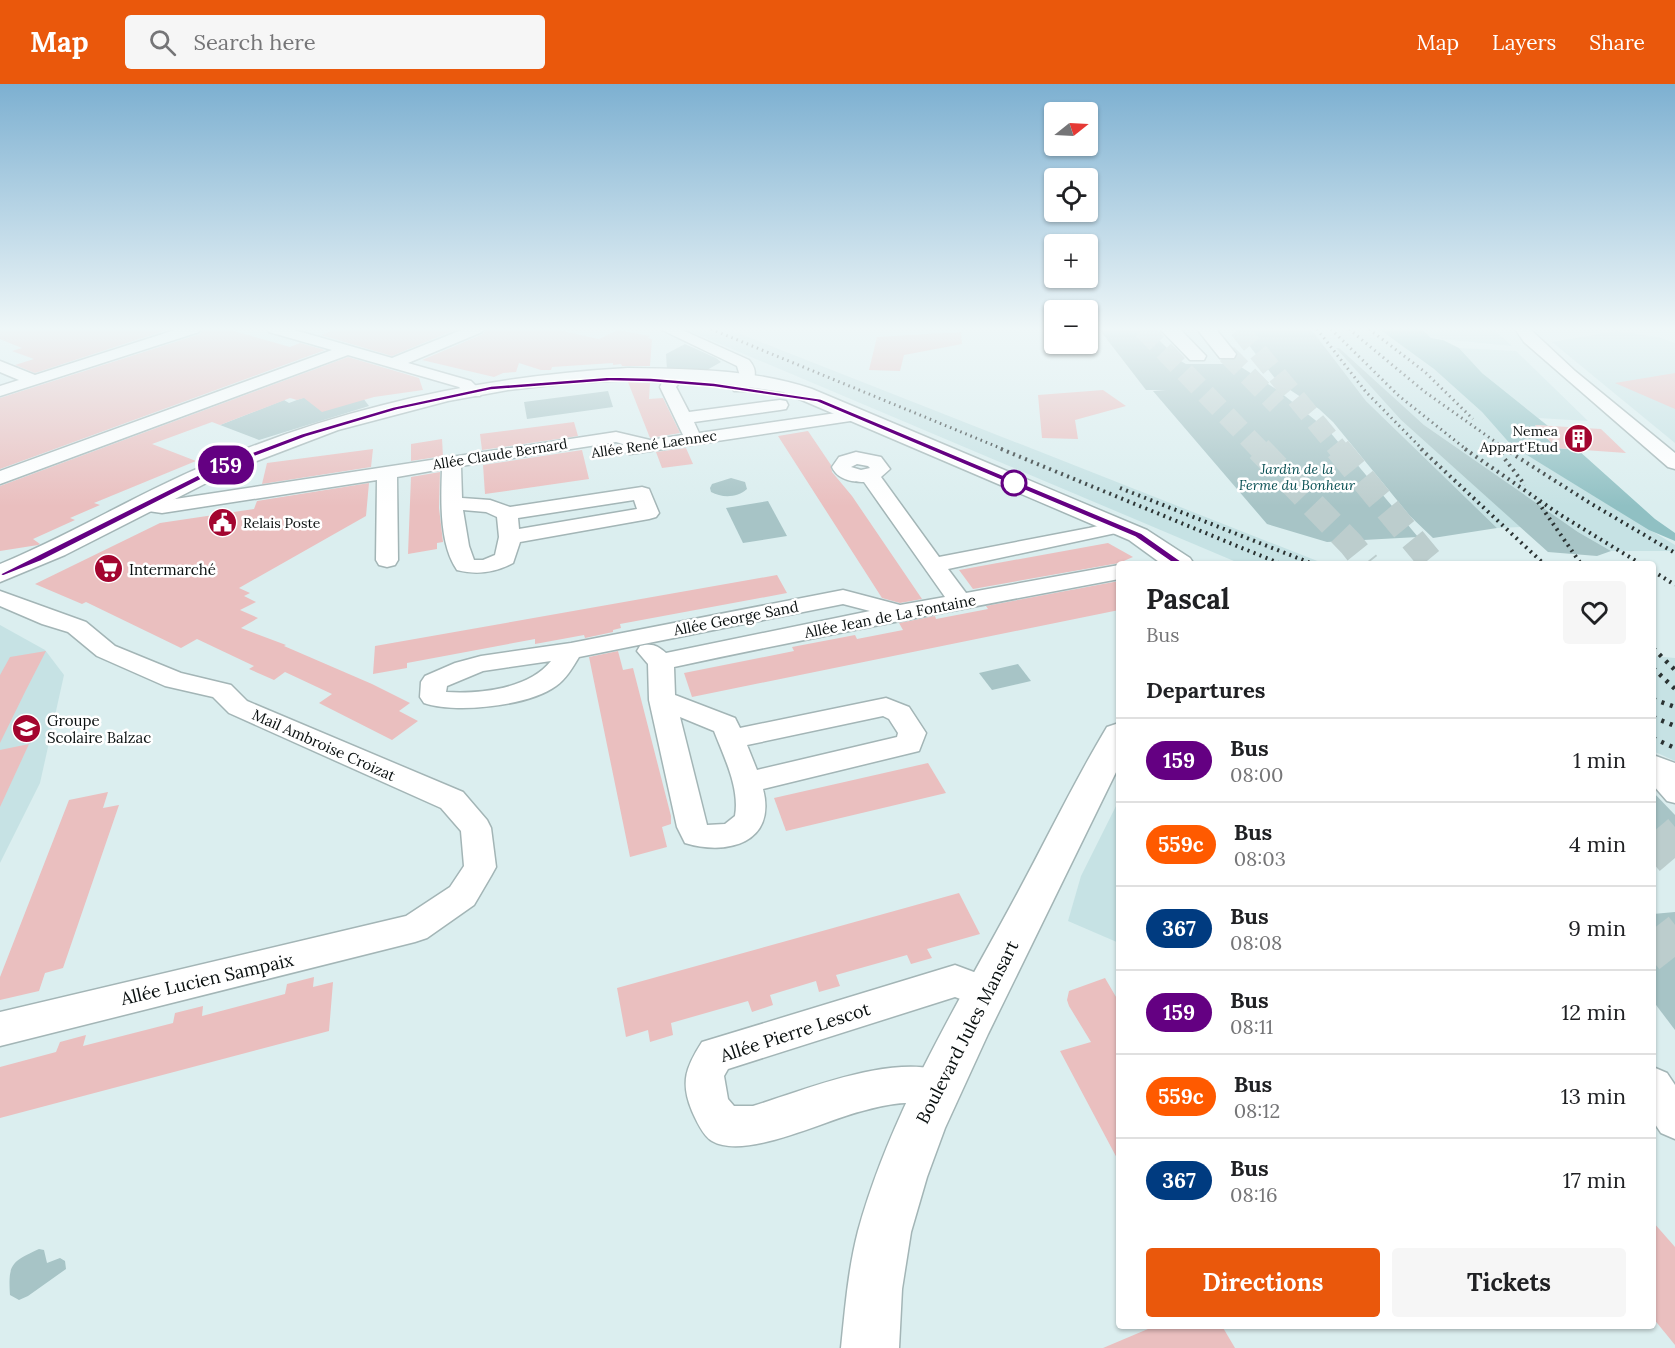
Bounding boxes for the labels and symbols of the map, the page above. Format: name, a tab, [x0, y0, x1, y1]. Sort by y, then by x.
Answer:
north arrow	[1044, 102, 1098, 156]
place label: Nemea Appart'Etud	[1479, 422, 1558, 456]
building icon: Nemea Appart'Etud	[1563, 423, 1595, 455]
street label: Allée René Laennec	[589, 426, 718, 462]
street label: Allée Claude Bernard	[430, 434, 569, 474]
line badge: 159	[192, 446, 260, 484]
park label: Jardin de la Ferme du Bonheur	[1239, 460, 1356, 494]
unlabelled marker	[1001, 470, 1027, 496]
public building icon: Relais Poste	[206, 507, 238, 539]
place label: Relais Poste	[243, 514, 321, 532]
supermarket icon: Intermarché	[92, 553, 124, 585]
place label: Intermarché	[129, 560, 216, 579]
street label: Allée Jean de La Fontaine	[802, 590, 977, 642]
street label: Allée George Sand	[671, 597, 800, 640]
street label: Mail Ambroise Croizat	[249, 705, 399, 785]
place label: Groupe Scolaire Balzac	[47, 711, 151, 747]
school or university icon: Groupe Scolaire Balzac	[10, 713, 42, 745]
street label: Boulevard Jules Mansart	[911, 936, 1023, 1128]
street label: Allée Lucien Sampaix	[117, 948, 296, 1010]
street label: Allée Pierre Lescot	[716, 997, 873, 1067]

